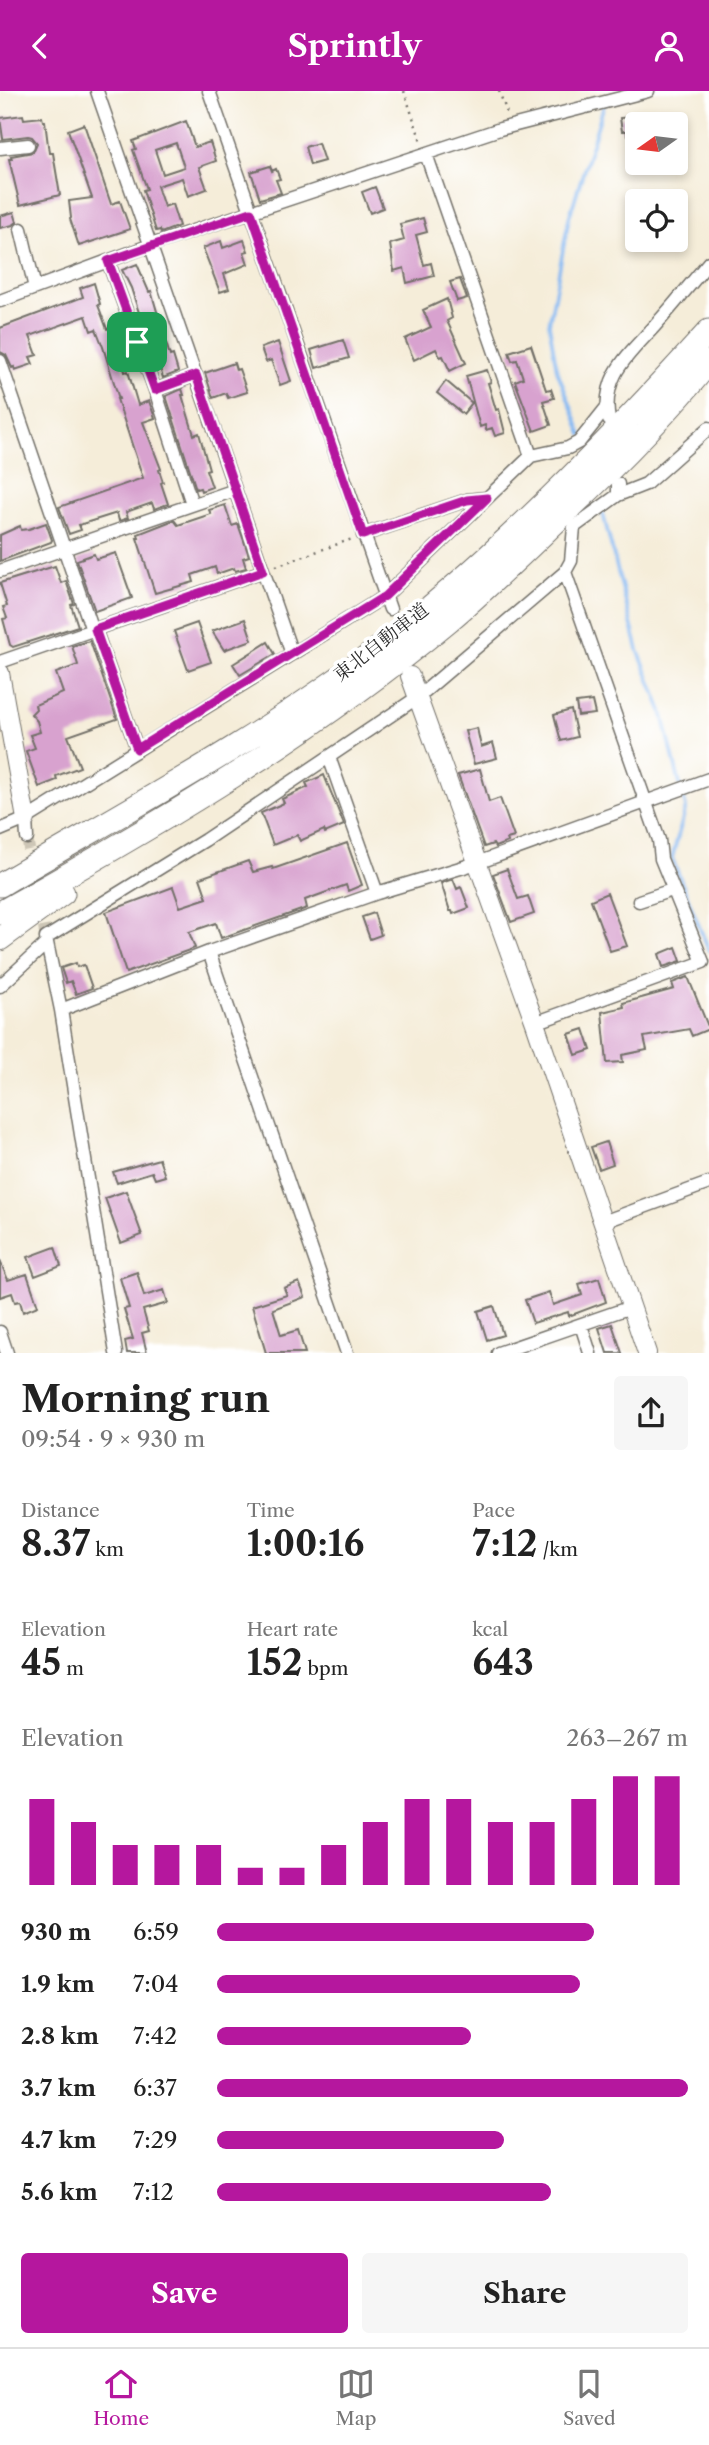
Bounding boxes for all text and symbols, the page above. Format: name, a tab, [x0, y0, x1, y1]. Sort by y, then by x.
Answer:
text: Sprintly	[287, 26, 422, 65]
icon: back	[21, 27, 59, 65]
icon: person	[650, 27, 688, 65]
north arrow	[625, 112, 688, 175]
map controls	[625, 112, 688, 252]
button: locate	[625, 189, 688, 252]
pin	[107, 312, 167, 372]
icon: arrive	[118, 323, 156, 361]
street label: 東北自動車道	[329, 598, 433, 686]
text: Morning run	[21, 1375, 270, 1422]
button: share	[614, 1376, 688, 1450]
text: 09:54 · 9 × 930 m	[21, 1425, 205, 1453]
text: Distance	[21, 1499, 100, 1522]
text: Time	[247, 1499, 295, 1522]
text: Pace	[472, 1499, 515, 1522]
text: 8.37	[21, 1522, 90, 1565]
text: 1:00:16	[247, 1522, 364, 1565]
text: 7:12	[472, 1522, 537, 1565]
text: km	[90, 1538, 124, 1561]
text: /km	[537, 1538, 578, 1561]
text: Elevation	[21, 1618, 106, 1641]
text: Heart rate	[247, 1618, 338, 1641]
text: kcal	[472, 1618, 508, 1641]
text: 45	[21, 1641, 61, 1684]
text: 152	[247, 1641, 302, 1684]
text: 643	[472, 1641, 534, 1684]
text: m	[61, 1657, 84, 1680]
text: bpm	[302, 1657, 348, 1680]
text: Elevation	[21, 1724, 124, 1752]
text: 263–267 m	[566, 1724, 688, 1752]
text: 930 m	[21, 1918, 91, 1946]
text: 6:59	[133, 1918, 179, 1946]
text: 1.9 km	[21, 1970, 95, 1998]
text: 7:04	[133, 1970, 179, 1998]
text: 2.8 km	[21, 2022, 99, 2050]
text: 7:42	[133, 2022, 177, 2050]
text: 3.7 km	[21, 2074, 96, 2102]
text: 6:37	[133, 2074, 177, 2102]
text: 4.7 km	[21, 2126, 97, 2154]
text: 7:29	[133, 2126, 177, 2154]
text: 5.6 km	[21, 2178, 98, 2206]
text: 7:12	[133, 2178, 174, 2206]
button: Save	[21, 2253, 348, 2333]
button: Share	[362, 2253, 688, 2333]
tab: Home	[93, 2365, 149, 2430]
tab: Map	[336, 2365, 376, 2430]
tab: Saved	[563, 2365, 616, 2430]

